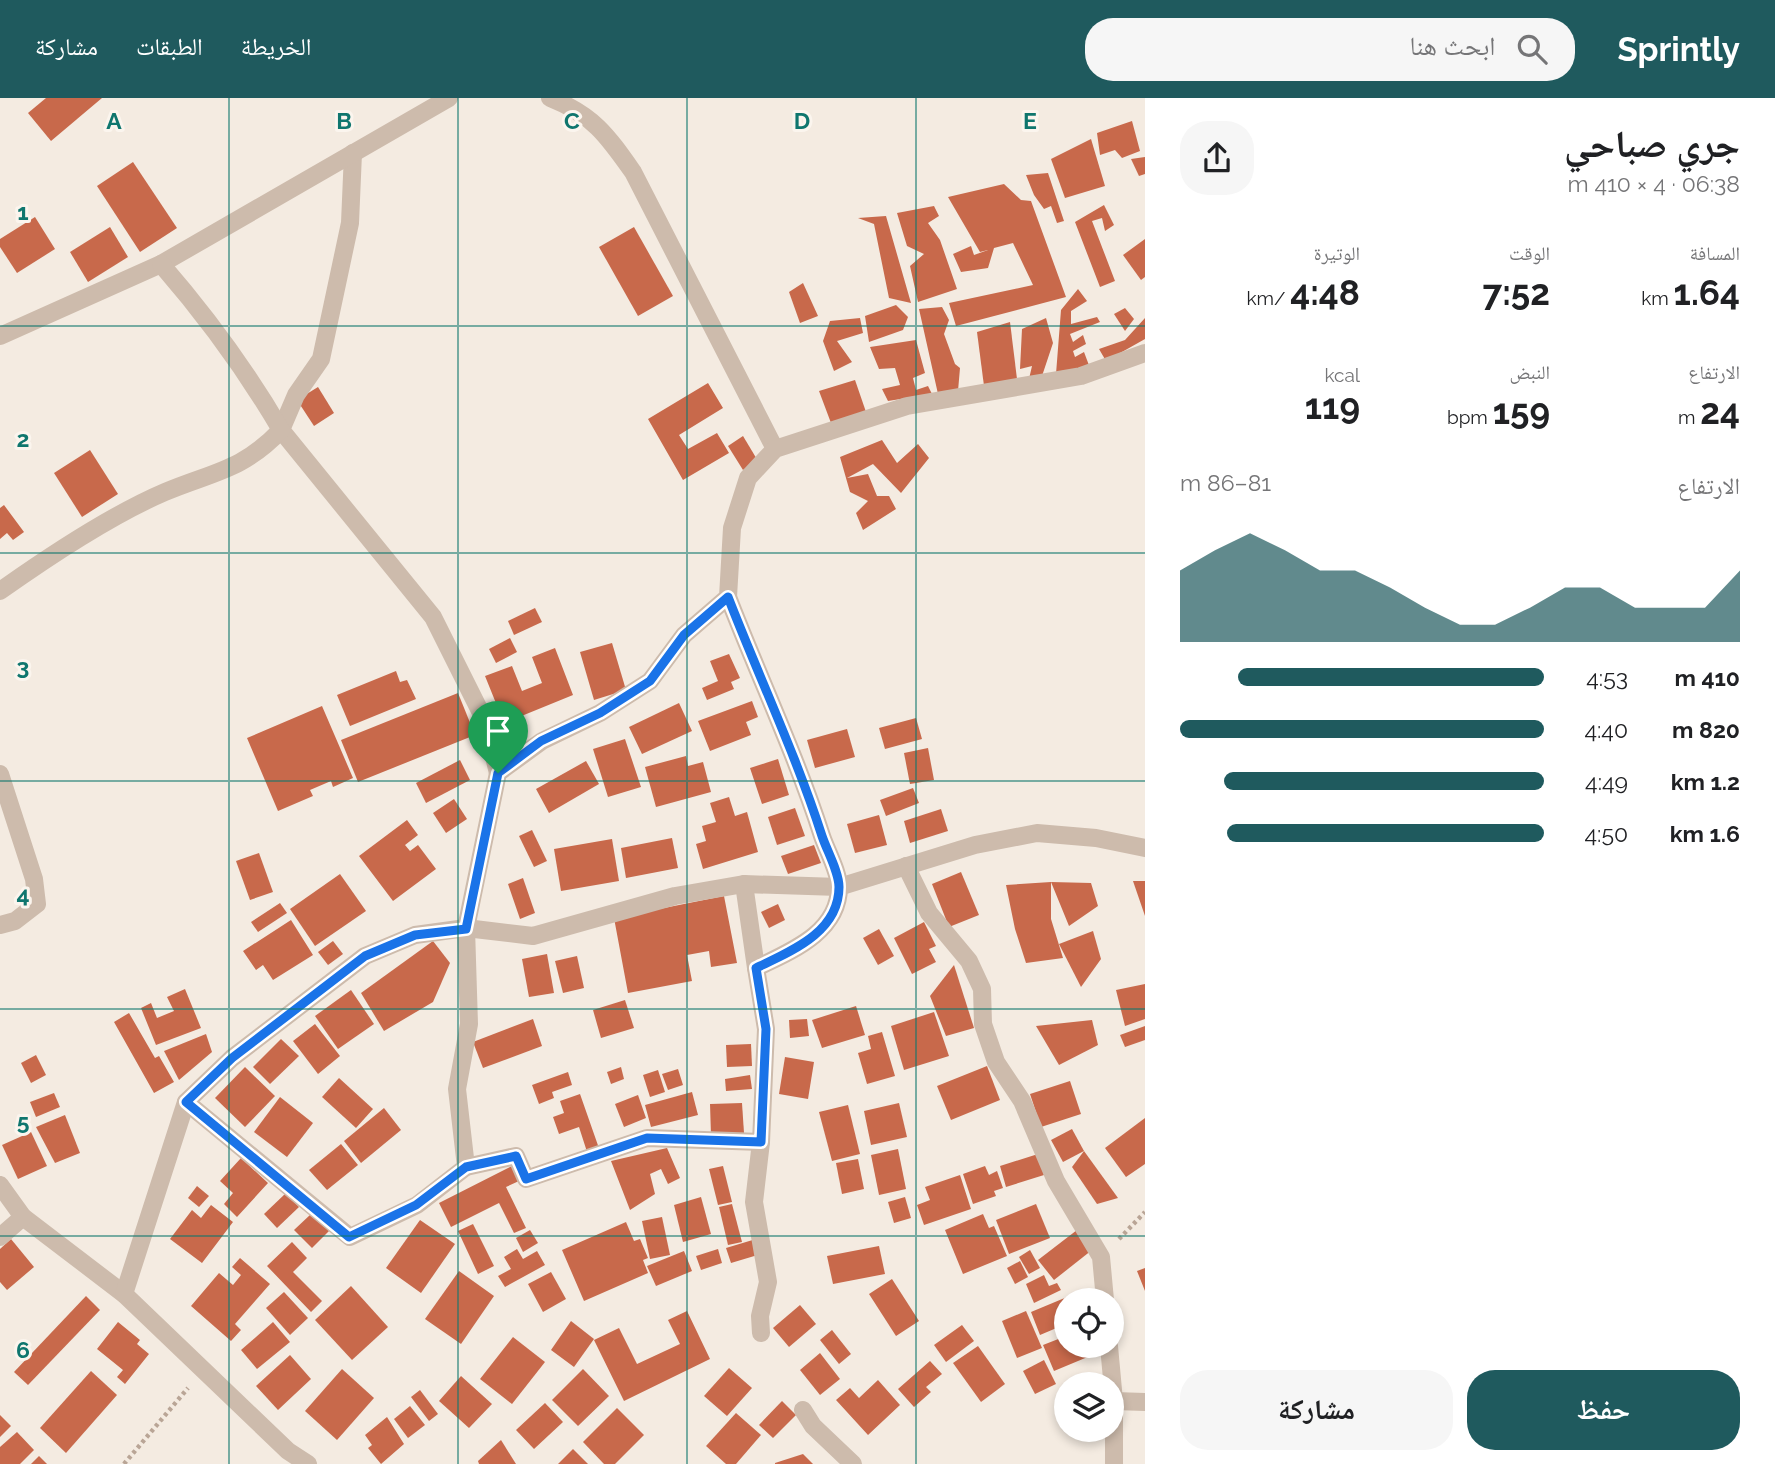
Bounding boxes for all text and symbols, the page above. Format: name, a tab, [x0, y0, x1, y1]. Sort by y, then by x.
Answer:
search box	[1085, 18, 1575, 81]
icon: search	[1513, 30, 1551, 68]
text: Sprintly	[1617, 30, 1740, 69]
text: ابحث هنا	[1410, 31, 1495, 61]
text: مشاركة	[35, 32, 98, 61]
text: الطبقات	[136, 32, 203, 61]
text: الخريطة	[241, 32, 311, 61]
text: A	[106, 107, 122, 134]
text: B	[336, 107, 352, 134]
text: C	[564, 107, 580, 134]
text: D	[794, 107, 810, 134]
text: E	[1023, 107, 1037, 134]
button: share	[1180, 121, 1254, 195]
text: جري صباحي	[1564, 121, 1740, 166]
text: 06:38 · 4 × 410 m	[1567, 170, 1740, 197]
text: 1	[17, 198, 29, 225]
text: الوتيرة	[1314, 242, 1360, 264]
text: الوقت	[1509, 242, 1550, 264]
text: المسافة	[1690, 242, 1740, 264]
text: 4:48	[1290, 272, 1360, 313]
text: 7:52	[1483, 272, 1550, 313]
text: 1.64	[1674, 272, 1740, 313]
text: /km	[1246, 287, 1290, 309]
text: km	[1641, 287, 1674, 309]
text: النبض	[1509, 361, 1550, 383]
text: الارتفاع	[1688, 361, 1740, 383]
text: kcal	[1324, 364, 1360, 386]
text: 119	[1305, 386, 1360, 427]
text: 159	[1493, 391, 1550, 432]
text: 24	[1700, 391, 1740, 432]
text: bpm	[1447, 406, 1493, 428]
text: m	[1678, 406, 1700, 428]
text: 2	[17, 425, 29, 452]
text: 81–86 m	[1180, 469, 1271, 496]
text: الارتفاع	[1677, 472, 1740, 499]
text: 3	[17, 653, 29, 680]
text: 4:53	[1586, 664, 1628, 691]
text: 410 m	[1674, 664, 1740, 691]
pin	[468, 701, 528, 773]
icon: arrive	[479, 712, 517, 750]
text: 4:40	[1584, 716, 1628, 743]
text: 820 m	[1672, 716, 1740, 743]
text: 4:49	[1585, 768, 1628, 795]
text: 1.2 km	[1671, 768, 1740, 795]
text: 4:50	[1585, 820, 1628, 847]
text: 1.6 km	[1670, 820, 1740, 847]
text: 4	[16, 881, 30, 908]
text: 5	[17, 1108, 30, 1135]
map controls	[1054, 1288, 1124, 1442]
button: locate	[1054, 1288, 1124, 1358]
text: 6	[16, 1336, 30, 1363]
button: مشاركة	[1180, 1370, 1453, 1450]
button: حفظ	[1467, 1370, 1740, 1450]
button: layers	[1054, 1372, 1124, 1442]

